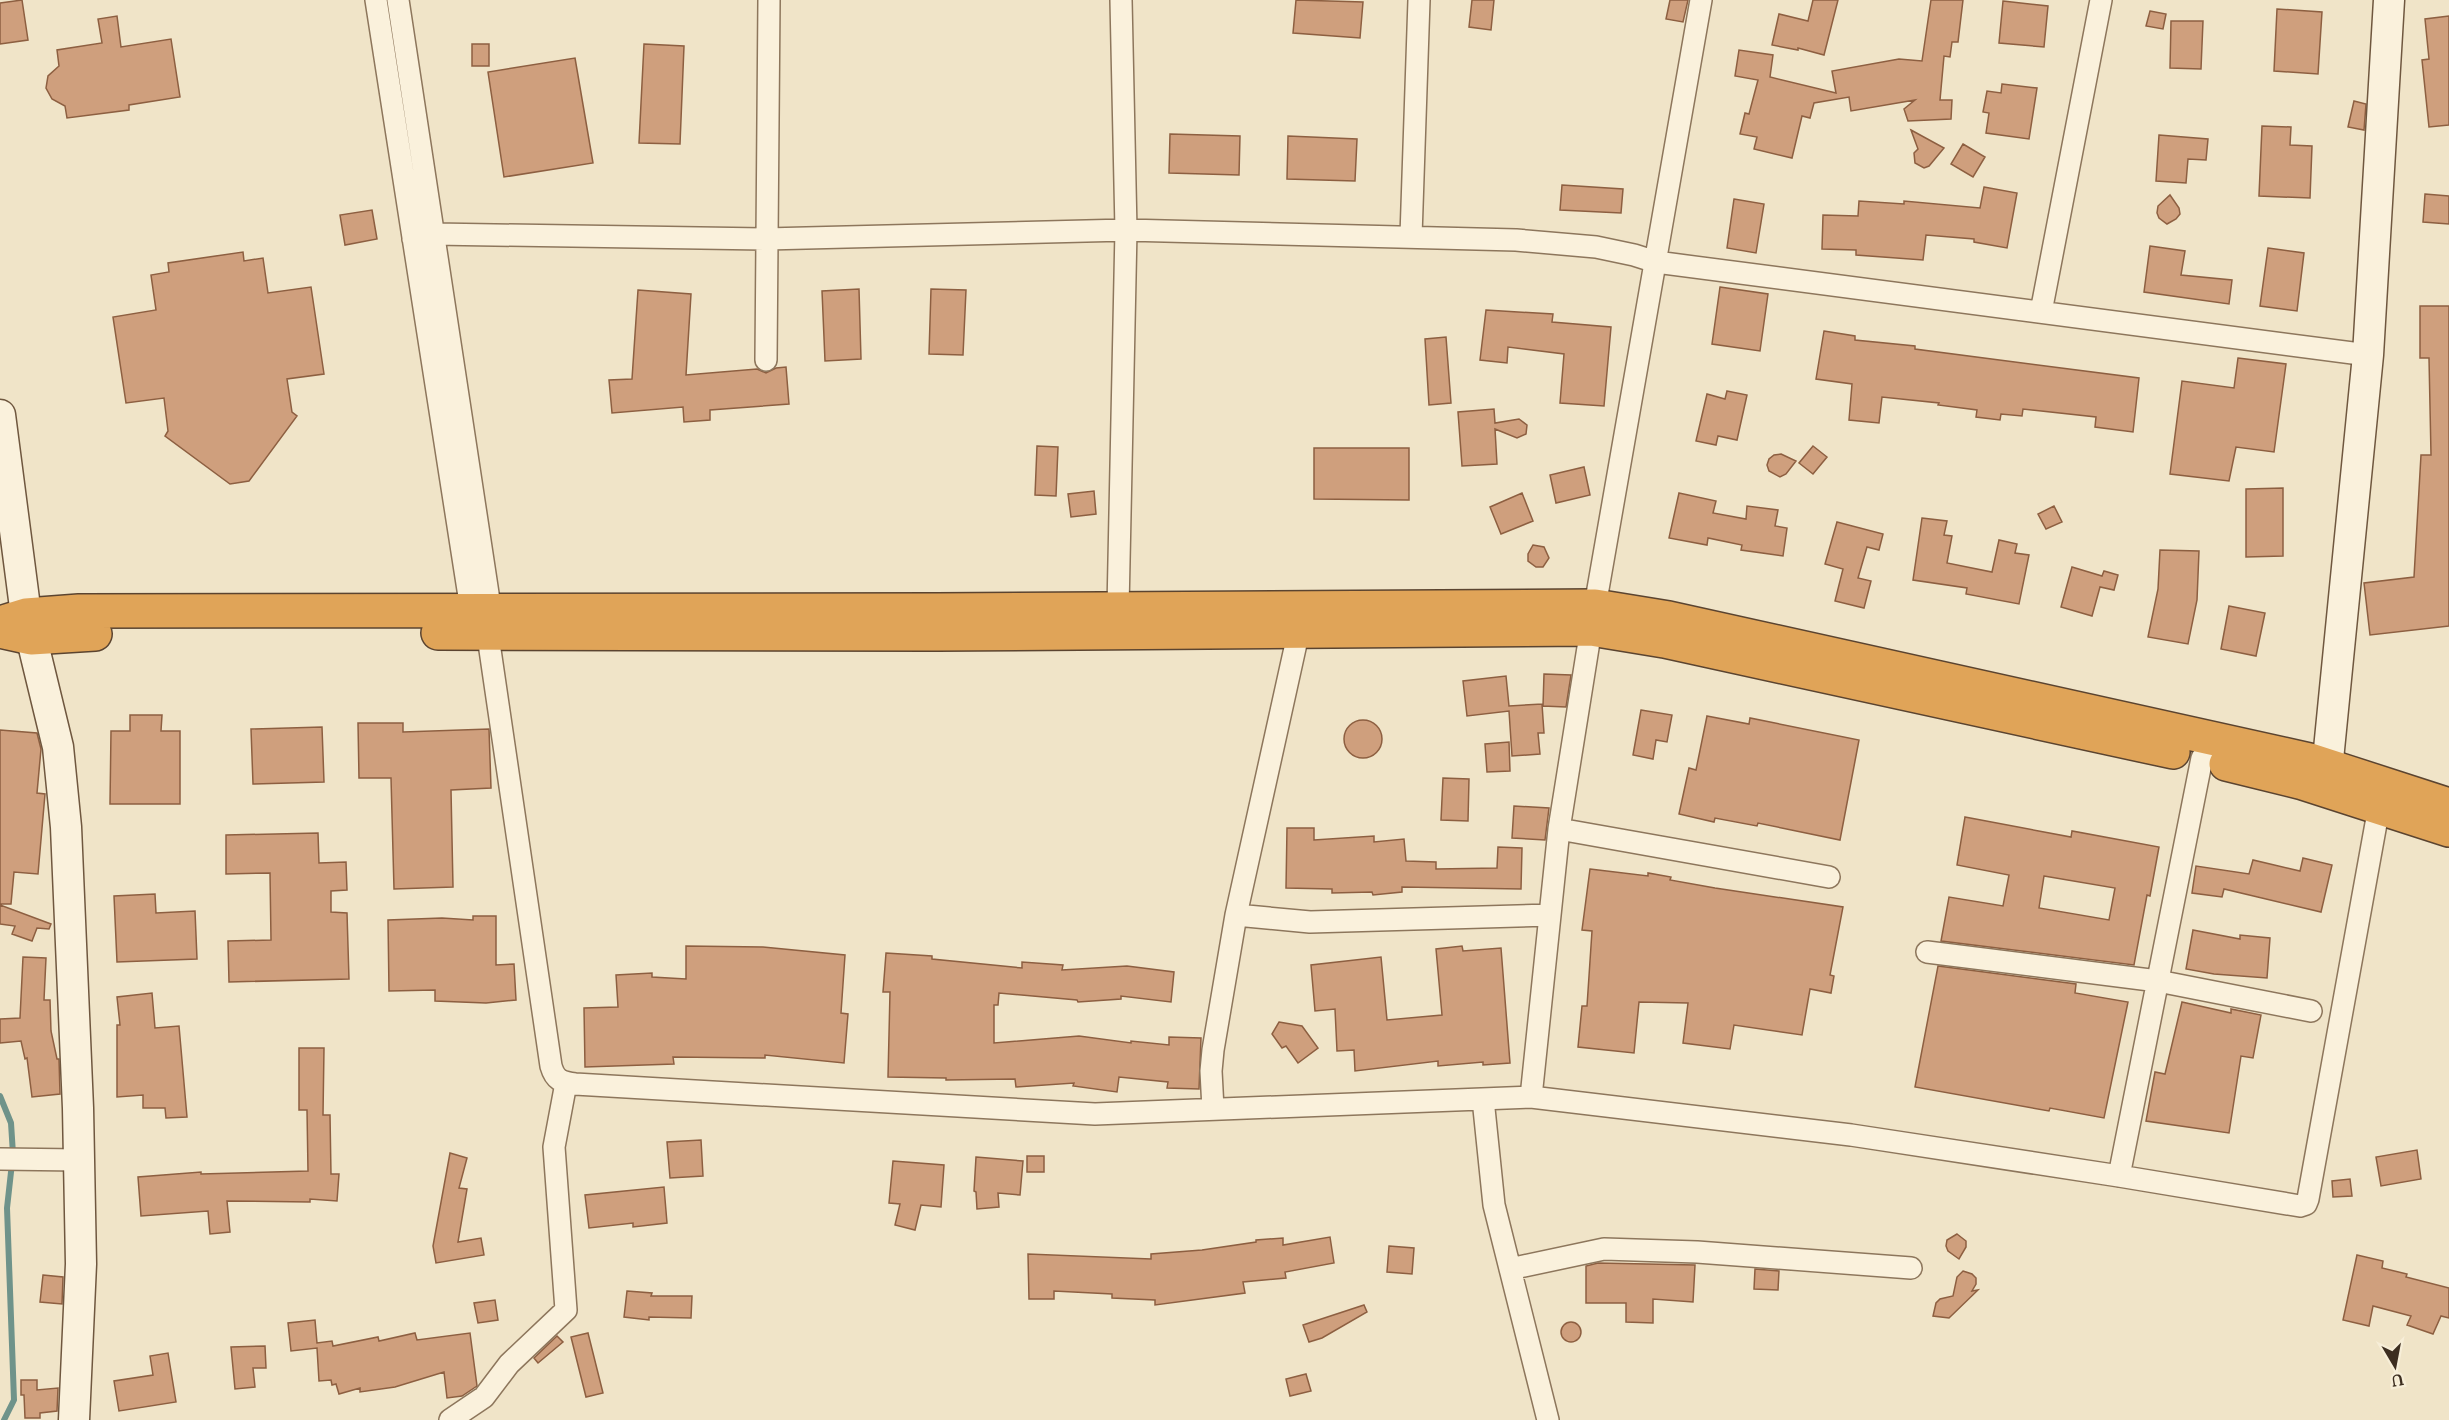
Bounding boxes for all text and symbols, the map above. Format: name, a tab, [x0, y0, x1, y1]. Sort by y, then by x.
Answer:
north arrow	[2365, 1336, 2425, 1396]
text: U	[2390, 1370, 2405, 1392]

